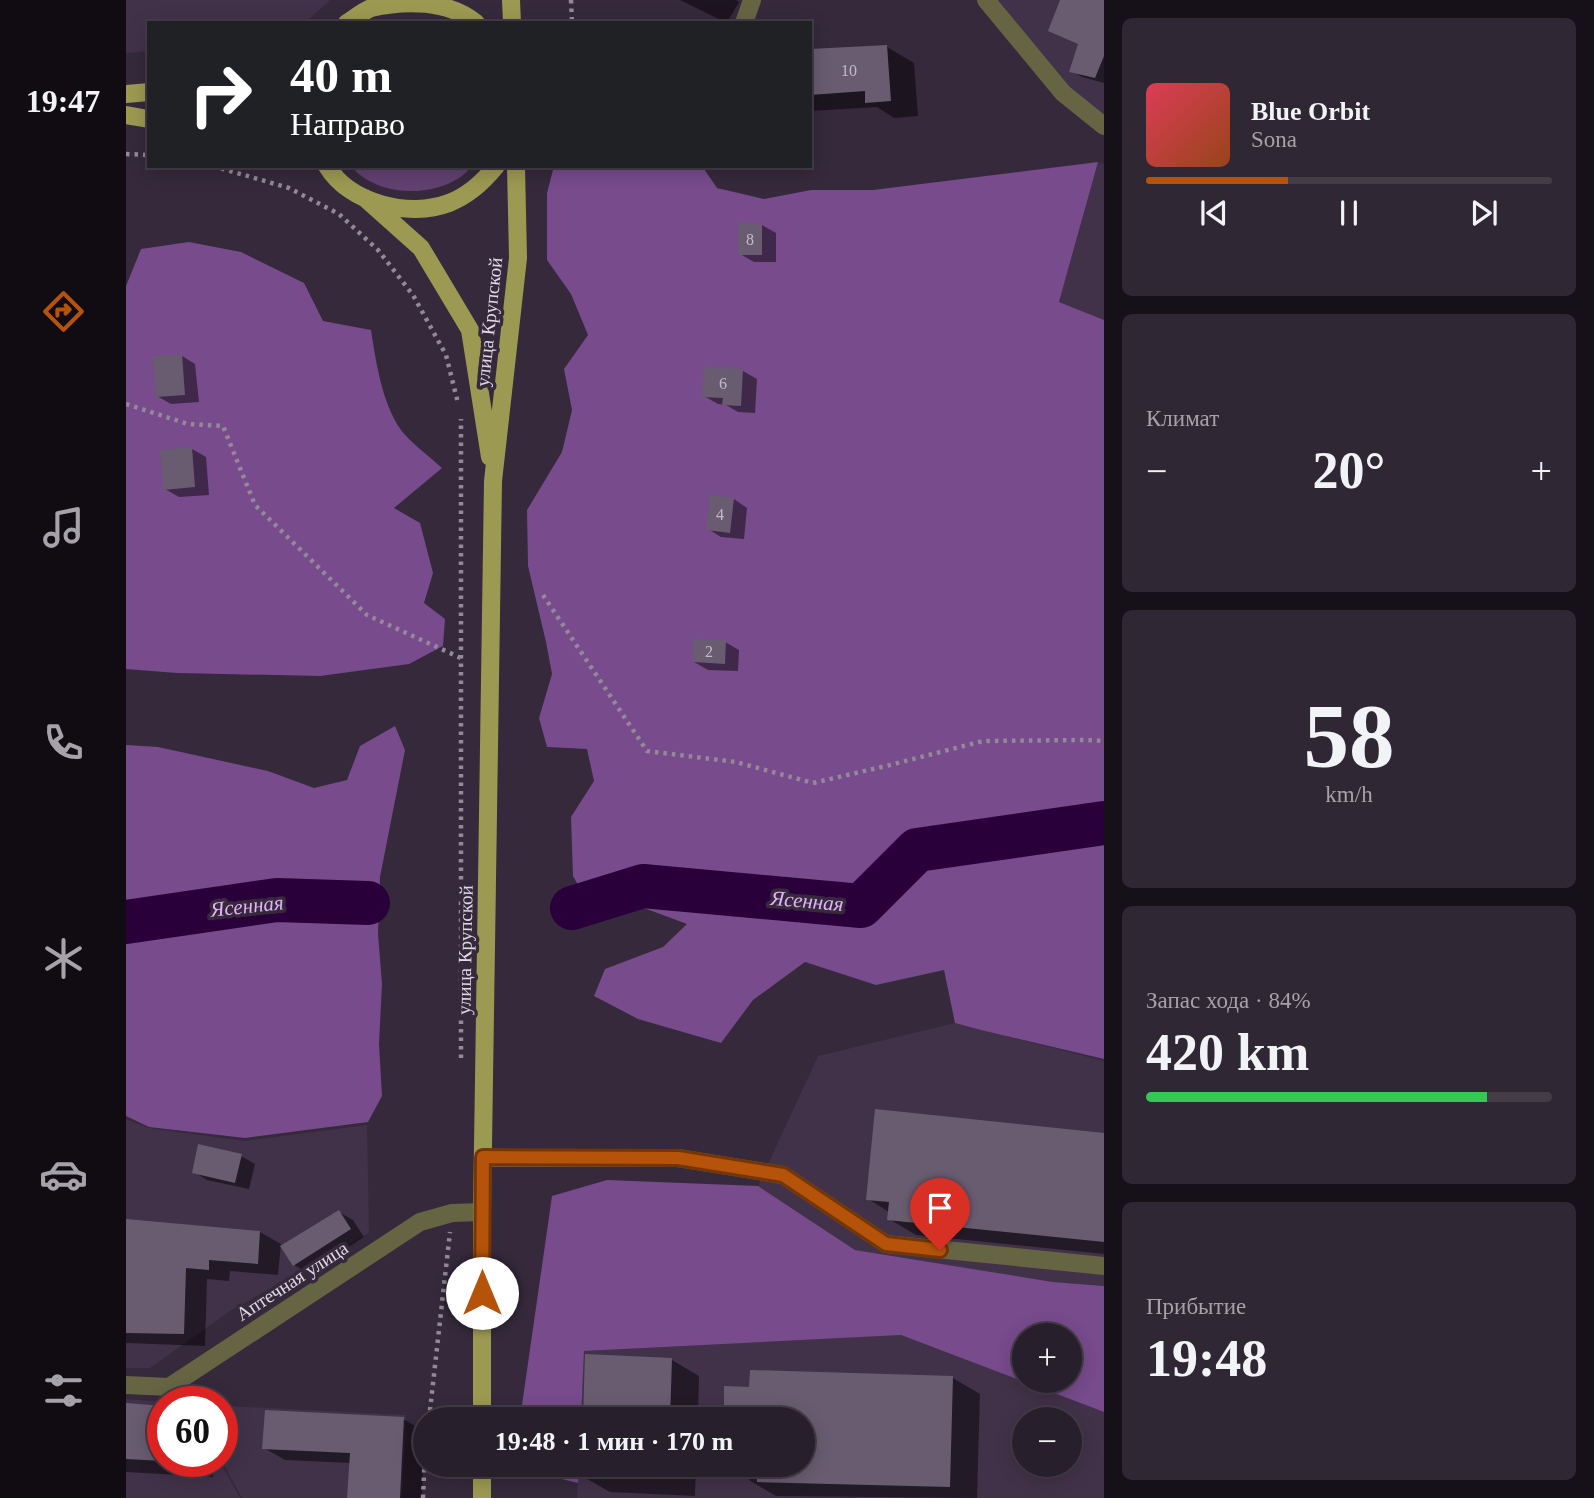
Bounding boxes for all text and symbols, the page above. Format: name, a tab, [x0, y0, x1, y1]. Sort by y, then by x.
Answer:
text: 40 m	[290, 48, 392, 103]
icon: right	[175, 49, 266, 140]
house number: 10	[841, 62, 857, 79]
text: 19:47	[26, 83, 100, 119]
text: Blue Orbit	[1251, 97, 1370, 126]
text: Направо	[290, 106, 405, 142]
text: Sona	[1251, 127, 1297, 152]
icon: previous	[1195, 194, 1233, 232]
icon: pause	[1330, 194, 1368, 232]
icon: next	[1465, 194, 1503, 232]
house number: 8	[746, 231, 754, 248]
street label: улица Крупской	[472, 256, 506, 388]
icon: directions	[39, 287, 88, 336]
house number: 6	[719, 375, 727, 392]
text: Климат	[1146, 406, 1219, 431]
text: 20°	[1313, 442, 1385, 499]
text: −	[1146, 450, 1167, 492]
text: +	[1531, 450, 1552, 492]
icon: music	[39, 503, 88, 552]
house number: 4	[716, 506, 724, 523]
house number: 2	[705, 643, 713, 660]
text: 58	[1304, 686, 1395, 787]
icon: phone	[39, 718, 88, 767]
text: km/h	[1325, 782, 1373, 807]
street label: улица Крупской	[453, 885, 477, 1015]
water label: Ясенная	[768, 886, 845, 916]
water label: Ясенная	[208, 890, 285, 922]
icon: climate	[39, 934, 88, 983]
text: Запас хода · 84%	[1146, 988, 1311, 1013]
text: 420 km	[1146, 1024, 1309, 1081]
icon: car	[39, 1150, 88, 1199]
pin	[910, 1178, 970, 1250]
icon: arrive	[921, 1189, 959, 1227]
street label: Аптечная улица	[232, 1237, 352, 1325]
position arrow	[445, 1256, 519, 1330]
text: Прибытие	[1146, 1294, 1246, 1319]
map controls	[1012, 1323, 1082, 1477]
button: +	[1012, 1323, 1082, 1393]
text: 19:48	[1146, 1330, 1267, 1387]
icon: filters	[39, 1366, 88, 1415]
speed limit sign: 60	[147, 1386, 238, 1477]
button: −	[1012, 1407, 1082, 1477]
text: 19:48 · 1 мин · 170 m	[495, 1427, 733, 1456]

